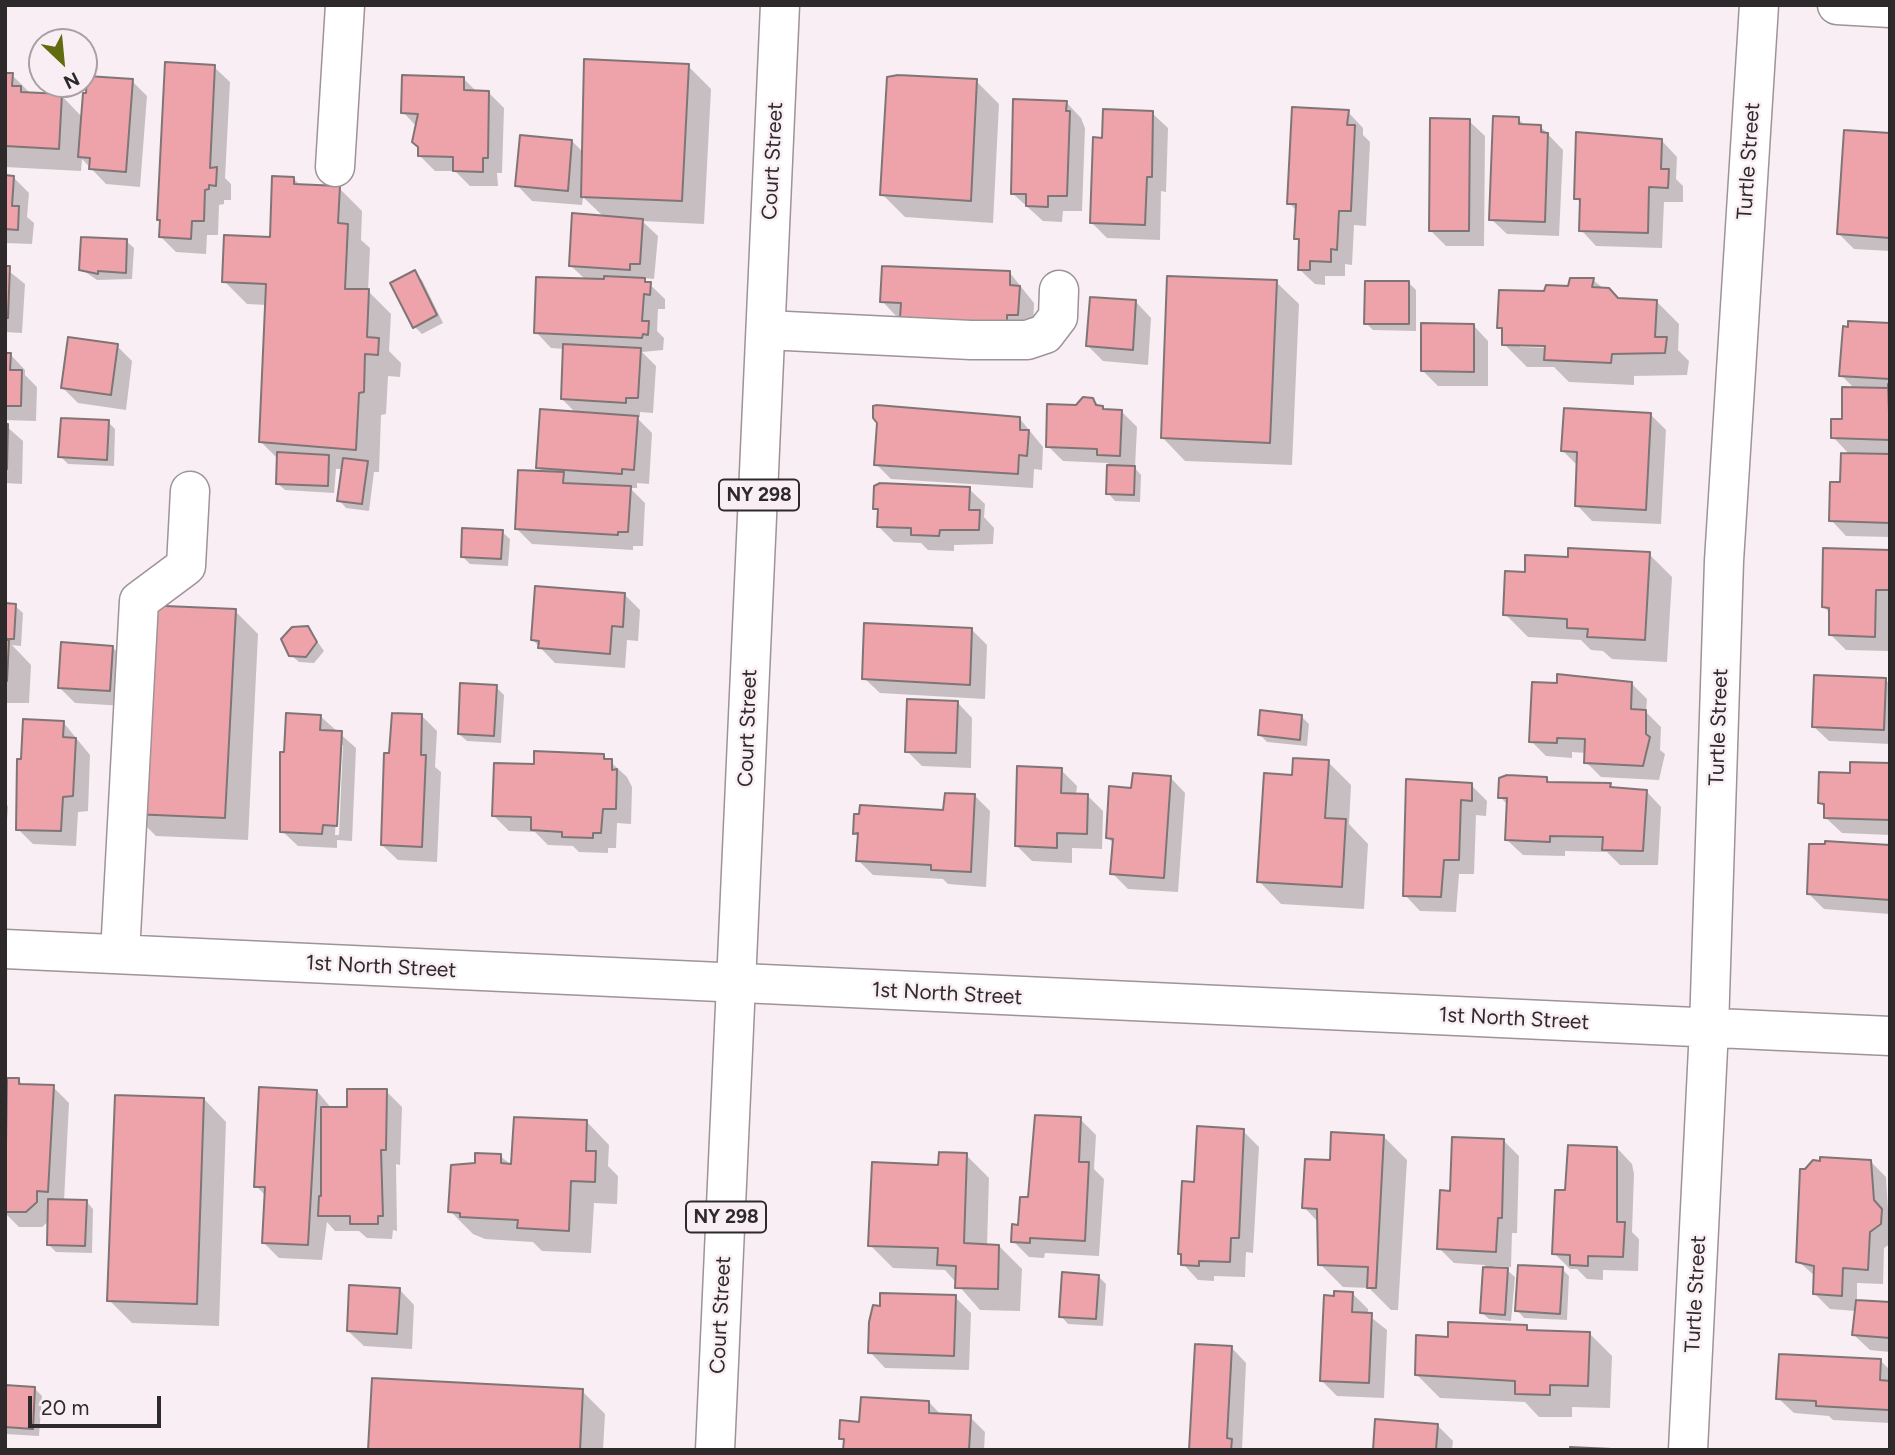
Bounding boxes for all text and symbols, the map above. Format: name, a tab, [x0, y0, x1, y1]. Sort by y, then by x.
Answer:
north arrow	[28, 28, 98, 98]
text: N	[60, 67, 83, 94]
street label: Court Street	[757, 101, 789, 221]
street label: Turtle Street	[1732, 102, 1766, 220]
road number: NY 298	[719, 480, 799, 510]
street label: Turtle Street	[1704, 668, 1734, 786]
street label: Court Street	[733, 669, 763, 787]
street label: 1st North Street	[305, 950, 457, 984]
street label: 1st North Street	[871, 977, 1023, 1011]
street label: 1st North Street	[1438, 1002, 1590, 1036]
road number: NY 298	[686, 1202, 766, 1232]
street label: Turtle Street	[1680, 1235, 1712, 1353]
street label: Court Street	[705, 1255, 737, 1375]
scale bar	[32, 1382, 164, 1426]
text: 20 m	[41, 1395, 89, 1420]

